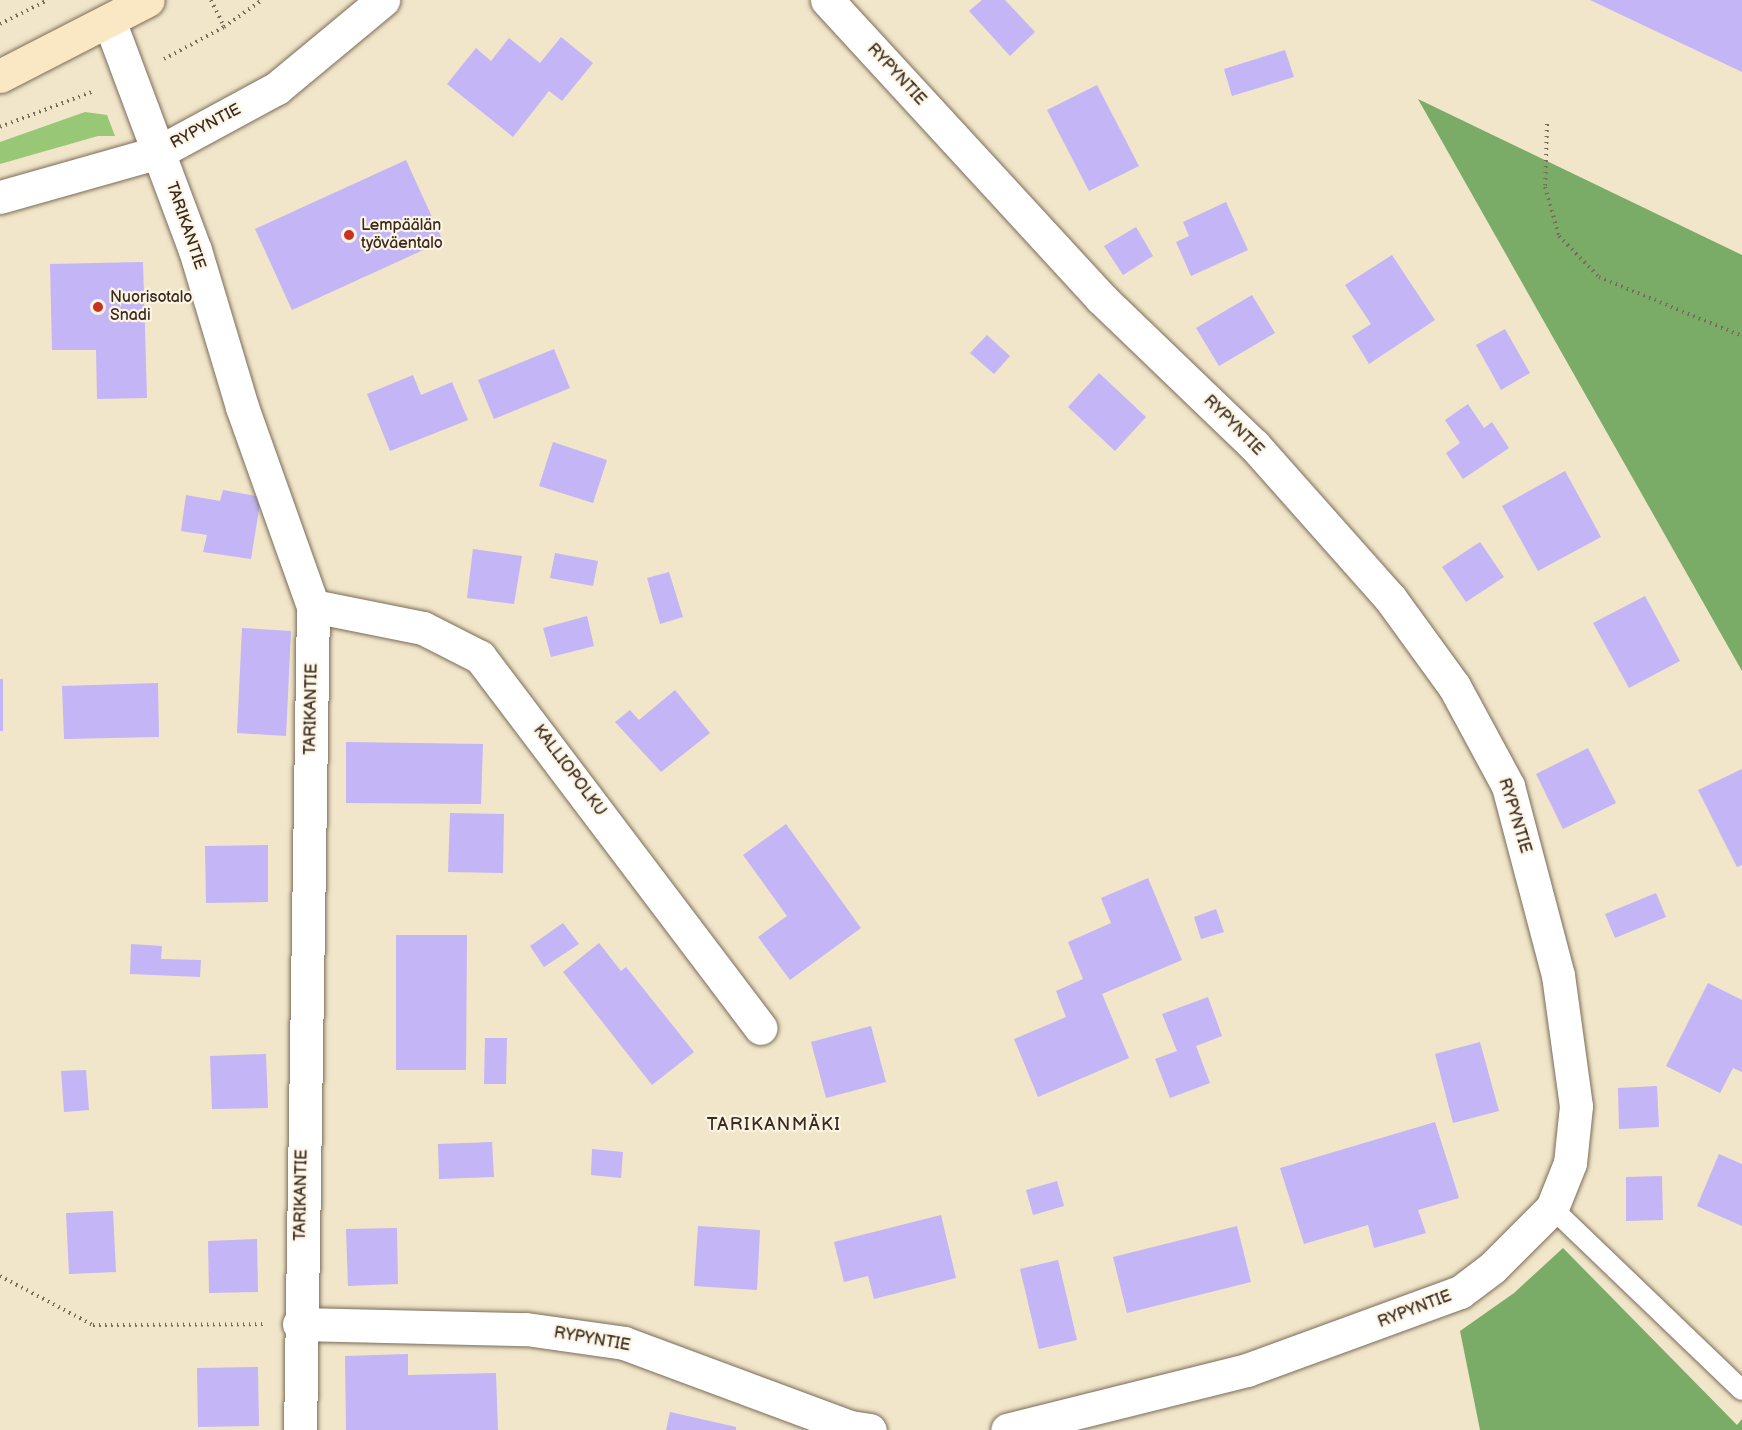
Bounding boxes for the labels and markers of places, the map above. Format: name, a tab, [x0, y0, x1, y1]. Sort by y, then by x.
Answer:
place label: Lempäälän työväentalo	[361, 216, 443, 254]
marker: Lempäälän työväentalo	[342, 228, 356, 242]
place label: Nuorisotalo Snadi	[110, 288, 192, 326]
marker: Nuorisotalo Snadi	[91, 300, 105, 314]

